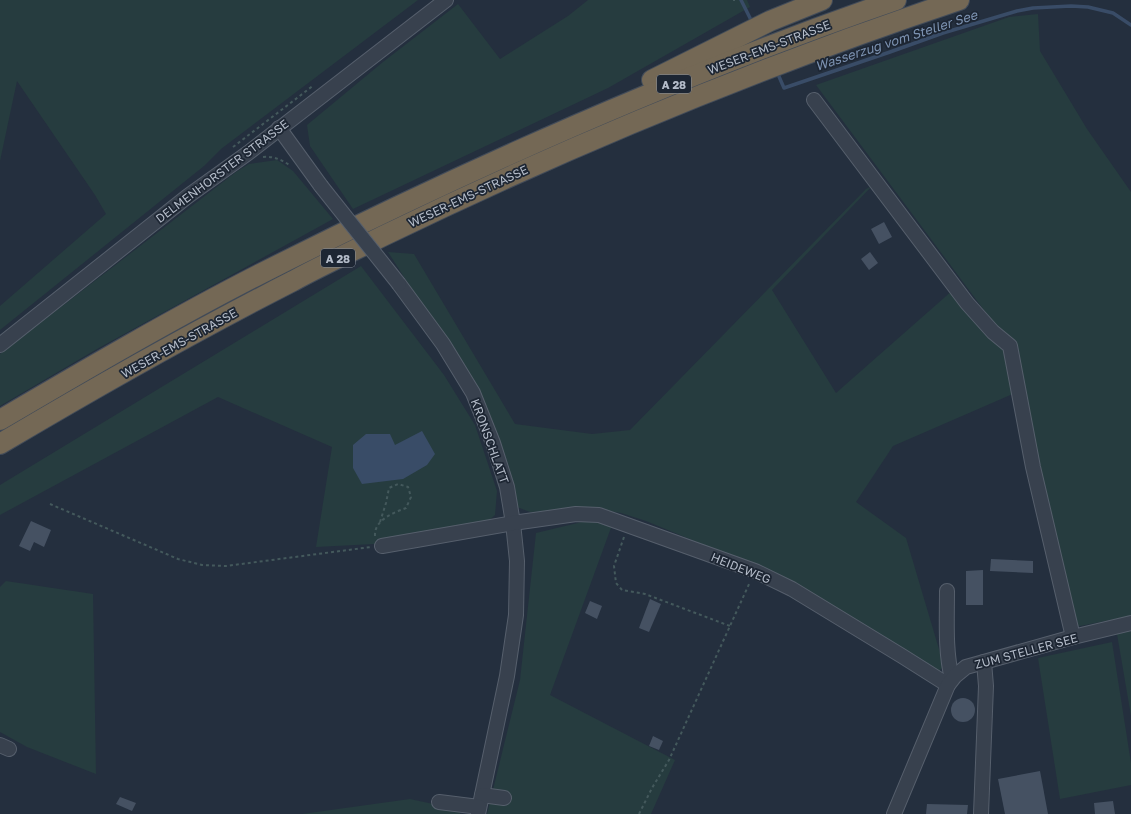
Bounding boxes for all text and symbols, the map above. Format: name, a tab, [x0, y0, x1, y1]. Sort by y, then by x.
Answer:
water label: Wasserzug vom Steller See	[813, 6, 980, 74]
street label: WESER-EMS-STRASSE	[706, 17, 832, 77]
road number: A 28	[657, 75, 691, 93]
street label: DELMENHORSTER STRASSE	[153, 116, 291, 226]
street label: WESER-EMS-STRASSE	[406, 162, 530, 230]
road number: A 28	[321, 249, 355, 267]
street label: WESER-EMS-STRASSE	[118, 305, 240, 381]
street label: KRONSCHLATT	[468, 397, 512, 486]
street label: HEIDEWEG	[709, 549, 773, 587]
street label: ZUM STELLER SEE	[973, 630, 1079, 672]

